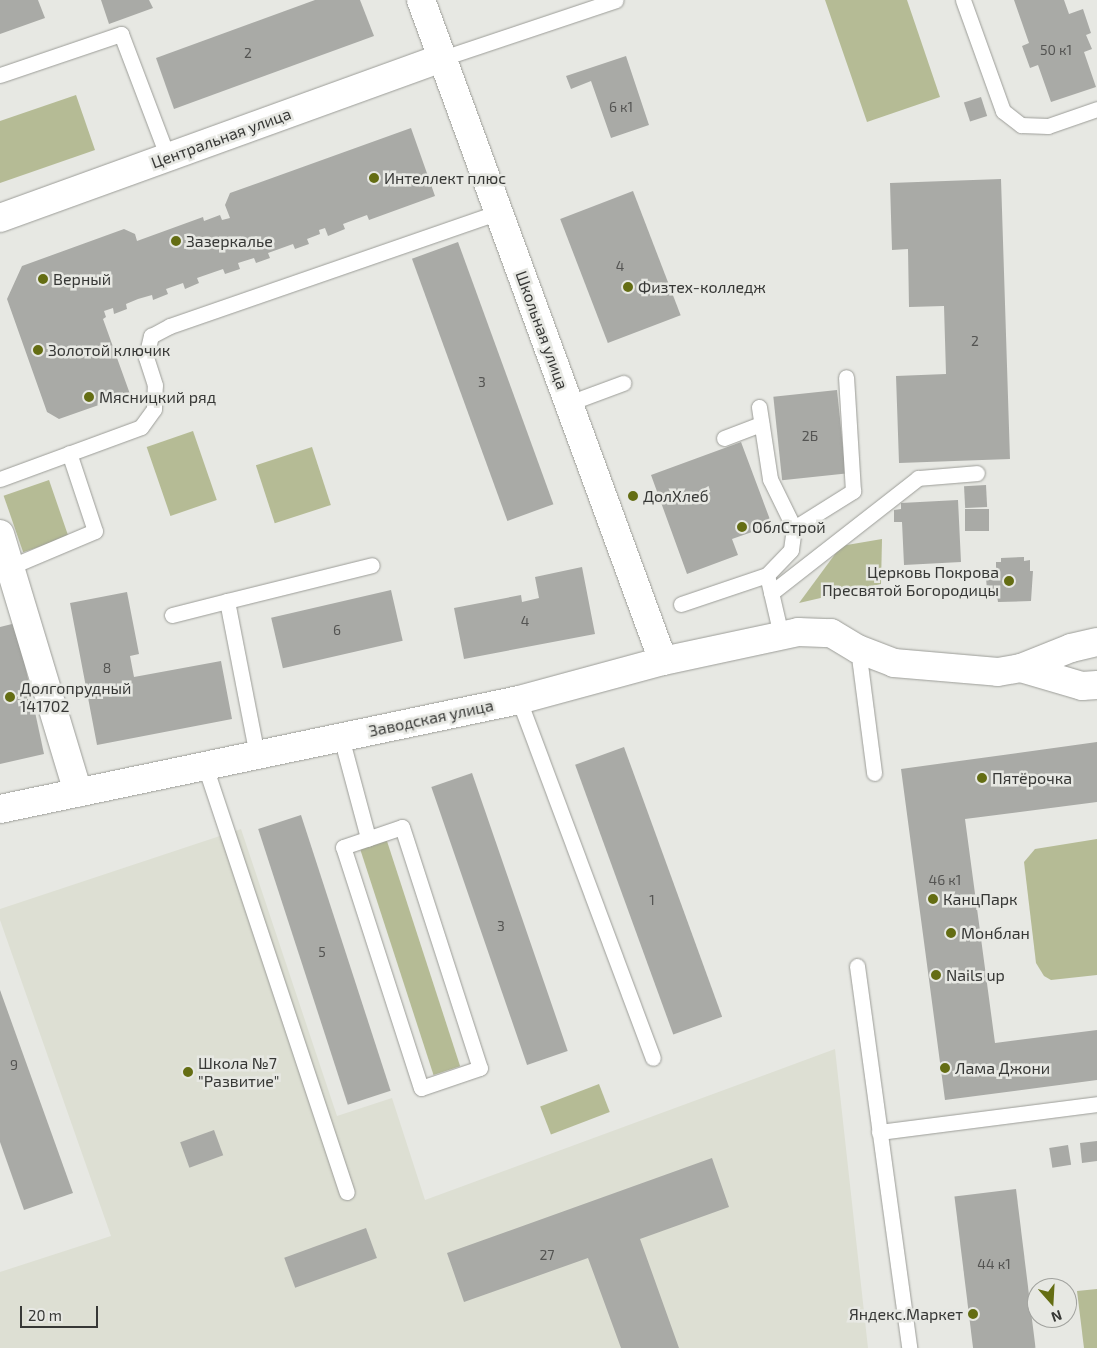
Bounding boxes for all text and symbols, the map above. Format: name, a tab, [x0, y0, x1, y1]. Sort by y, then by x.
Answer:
house number: 50 к1	[1040, 42, 1072, 58]
house number: 2	[244, 45, 252, 61]
house number: 6 к1	[609, 99, 633, 115]
street label: Центральная улица	[148, 104, 294, 172]
place label: Интеллект плюс	[384, 168, 506, 188]
marker: Интеллект плюс	[368, 172, 380, 184]
place label: Зазеркалье	[186, 231, 273, 251]
marker: Зазеркалье	[170, 235, 182, 247]
house number: 4	[616, 258, 624, 274]
street label: Школьная улица	[512, 268, 572, 392]
place label: Верный	[53, 269, 111, 289]
marker: Верный	[37, 273, 49, 285]
place label: Физтех-колледж	[638, 277, 766, 297]
marker: Физтех-колледж	[622, 281, 634, 293]
house number: 2	[971, 333, 979, 349]
place label: Золотой ключик	[48, 340, 170, 360]
marker: Золотой ключик	[32, 344, 44, 356]
house number: 3	[478, 374, 486, 390]
place label: Мясницкий ряд	[99, 387, 216, 407]
marker: Мясницкий ряд	[83, 391, 95, 403]
house number: 2Б	[802, 428, 818, 444]
place label: ДолХлеб	[643, 486, 709, 506]
marker: ДолХлеб	[627, 490, 639, 502]
place label: ОблСтрой	[752, 517, 826, 537]
marker: ОблСтрой	[736, 521, 748, 533]
place label: Церковь Покрова Пресвятой Богородицы	[822, 562, 999, 600]
marker: Церковь Покрова Пресвятой Богородицы	[1003, 575, 1015, 587]
house number: 4	[521, 613, 529, 629]
house number: 6	[333, 622, 341, 638]
house number: 8	[103, 660, 111, 676]
place label: Долгопрудный 141702	[20, 678, 131, 716]
marker: Долгопрудный 141702	[4, 691, 16, 703]
street label: Заводская улица	[367, 695, 495, 741]
place label: Пятёрочка	[992, 768, 1072, 788]
marker: Пятёрочка	[976, 772, 988, 784]
house number: 46 к1	[929, 872, 961, 888]
place label: КанцПарк	[943, 889, 1018, 909]
house number: 1	[649, 892, 655, 908]
marker: КанцПарк	[927, 893, 939, 905]
house number: 3	[497, 918, 505, 934]
place label: Монблан	[961, 923, 1030, 943]
marker: Монблан	[945, 927, 957, 939]
house number: 5	[318, 944, 326, 960]
place label: Nails up	[946, 965, 1005, 985]
marker: Nails up	[930, 969, 942, 981]
place label: Школа №7 "Развитие"	[198, 1053, 279, 1091]
house number: 9	[10, 1057, 18, 1073]
place label: Лама Джони	[955, 1058, 1050, 1078]
marker: Лама Джони	[939, 1062, 951, 1074]
marker: Школа №7 "Развитие"	[182, 1066, 194, 1078]
house number: 27	[539, 1247, 555, 1263]
house number: 44 к1	[977, 1256, 1011, 1272]
north arrow	[1027, 1278, 1077, 1328]
scale bar	[22, 1296, 100, 1328]
place label: Яндекс.Маркет	[849, 1304, 963, 1324]
text: 20 m	[28, 1306, 62, 1324]
text: N	[1049, 1307, 1064, 1326]
marker: Яндекс.Маркет	[967, 1308, 979, 1320]

